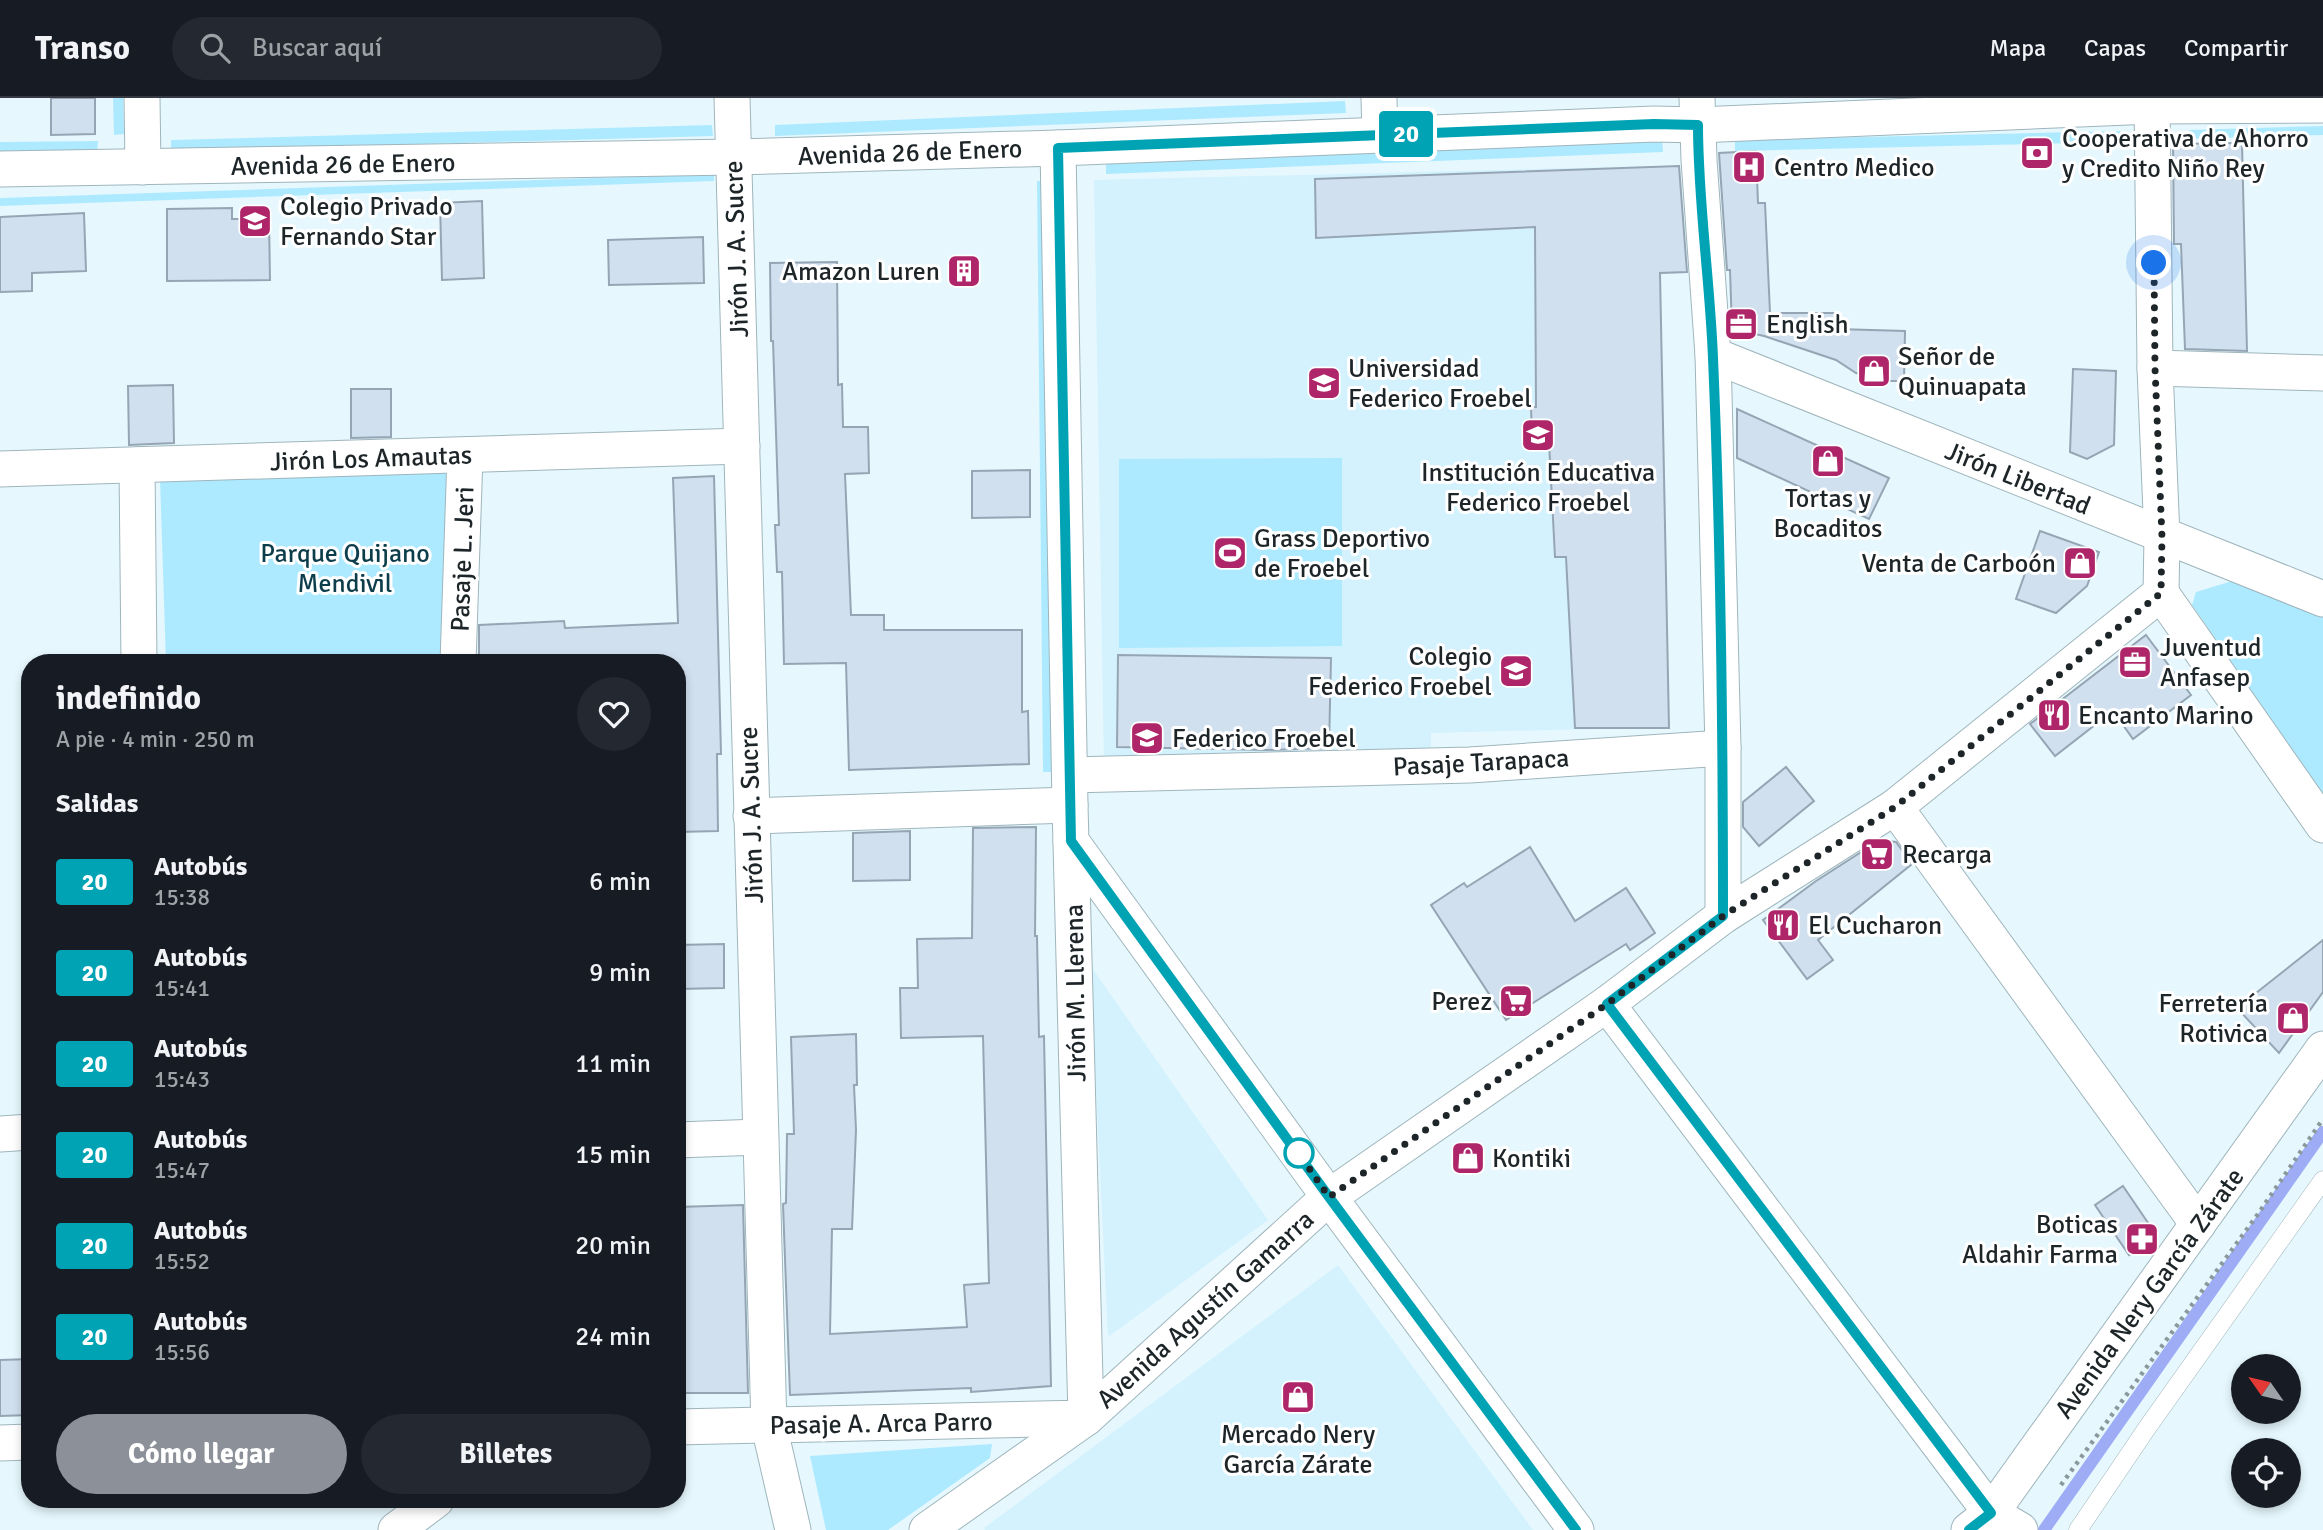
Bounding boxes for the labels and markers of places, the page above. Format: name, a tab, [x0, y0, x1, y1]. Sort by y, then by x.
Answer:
place label: Cooperativa de Ahorro y Credito Niño Rey	[2062, 123, 2309, 185]
bank icon: Cooperativa de Ahorro y Credito Niño Rey	[2018, 134, 2056, 172]
hospital icon: Centro Medico	[1730, 148, 1768, 186]
place label: Centro Medico	[1774, 152, 1935, 184]
place label: Colegio Privado Fernando Star	[280, 191, 453, 253]
school or university icon: Colegio Privado Fernando Star	[236, 202, 274, 240]
building icon: Amazon Luren	[945, 252, 983, 290]
place label: Amazon Luren	[782, 256, 940, 288]
office icon: English	[1722, 305, 1760, 343]
place label: English	[1766, 309, 1849, 341]
place label: Señor de Quinuapata	[1898, 341, 2027, 403]
shop icon: Señor de Quinuapata	[1855, 352, 1893, 390]
place label: Universidad Federico Froebel	[1348, 353, 1532, 415]
school or university icon: Universidad Federico Froebel	[1305, 364, 1343, 402]
school or university icon: Institución Educativa Federico Froebel	[1519, 416, 1557, 454]
shop icon: Tortas y Bocaditos	[1809, 442, 1847, 480]
place label: Institución Educativa Federico Froebel	[1421, 457, 1655, 519]
place label: Tortas y Bocaditos	[1774, 483, 1882, 545]
place label: Grass Deportivo de Froebel	[1254, 523, 1430, 585]
sports icon: Grass Deportivo de Froebel	[1211, 534, 1249, 572]
shop icon: Venta de Carboón	[2061, 544, 2099, 582]
place label: Venta de Carboón	[1861, 548, 2056, 580]
place label: Juventud Anfasep	[2160, 632, 2262, 694]
place label: Colegio Federico Froebel	[1308, 641, 1492, 703]
office icon: Juventud Anfasep	[2116, 643, 2154, 681]
school or university icon: Colegio Federico Froebel	[1497, 652, 1535, 690]
restaurant icon: Encanto Marino	[2035, 696, 2073, 734]
place label: Encanto Marino	[2078, 700, 2254, 732]
school or university icon: Federico Froebel	[1128, 719, 1166, 757]
place label: Federico Froebel	[1172, 723, 1356, 755]
supermarket icon: Recarga	[1858, 835, 1896, 873]
place label: Recarga	[1902, 839, 1992, 871]
restaurant icon: El Cucharon	[1764, 906, 1802, 944]
place label: El Cucharon	[1808, 910, 1942, 942]
supermarket icon: Perez	[1497, 982, 1535, 1020]
place label: Perez	[1431, 986, 1492, 1018]
place label: Ferretería Rotivica	[2158, 988, 2268, 1050]
shop icon: Ferretería Rotivica	[2274, 999, 2312, 1037]
unlabelled marker	[1284, 1138, 1314, 1168]
shop icon: Kontiki	[1449, 1139, 1487, 1177]
place label: Kontiki	[1492, 1143, 1571, 1175]
place label: Boticas Aldahir Farma	[1962, 1209, 2118, 1271]
pharmacy icon: Boticas Aldahir Farma	[2123, 1220, 2161, 1258]
shop icon: Mercado Nery García Zárate	[1279, 1378, 1317, 1416]
place label: Mercado Nery García Zárate	[1221, 1419, 1375, 1481]

